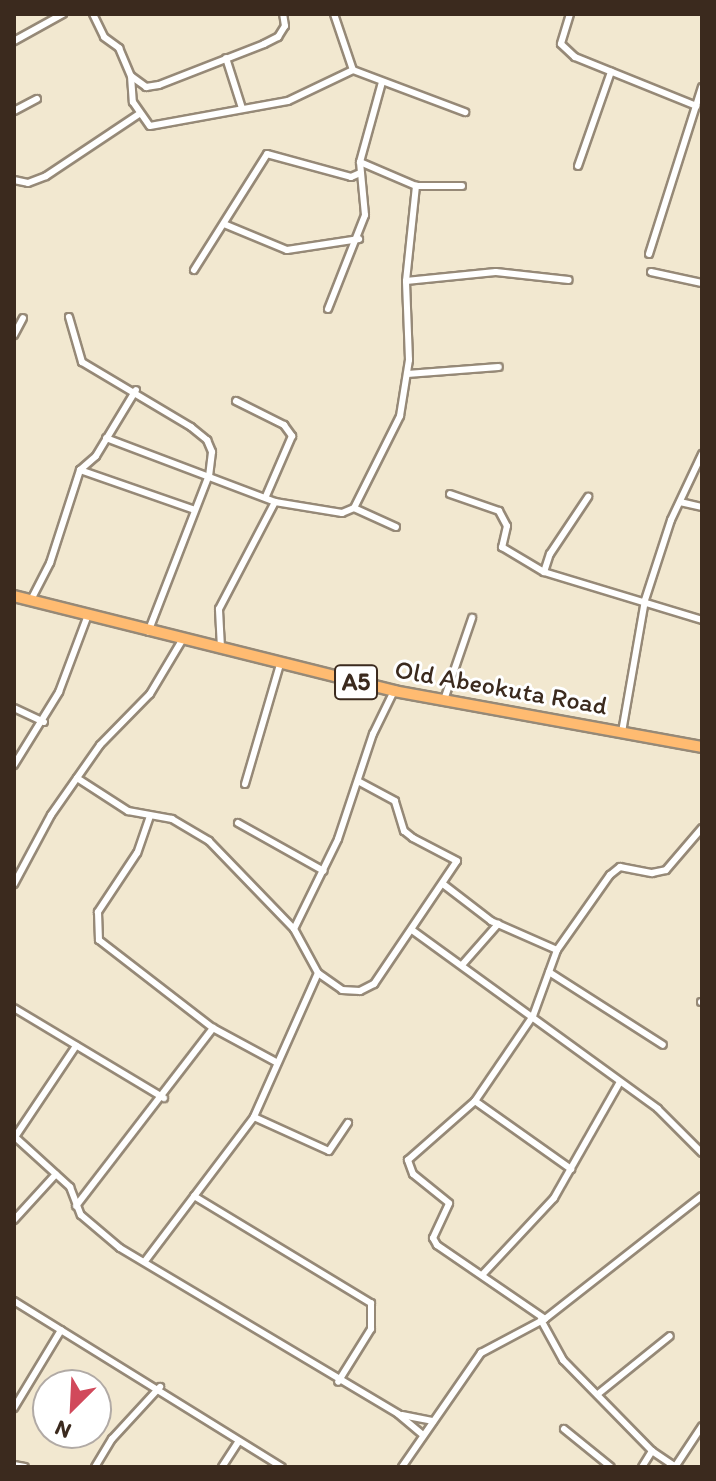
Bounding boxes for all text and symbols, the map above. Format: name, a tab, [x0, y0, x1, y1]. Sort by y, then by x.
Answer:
street label: Old Abeokuta Road	[393, 654, 609, 722]
road number: A5	[334, 662, 378, 702]
north arrow	[32, 1369, 112, 1449]
text: N	[51, 1414, 75, 1445]

